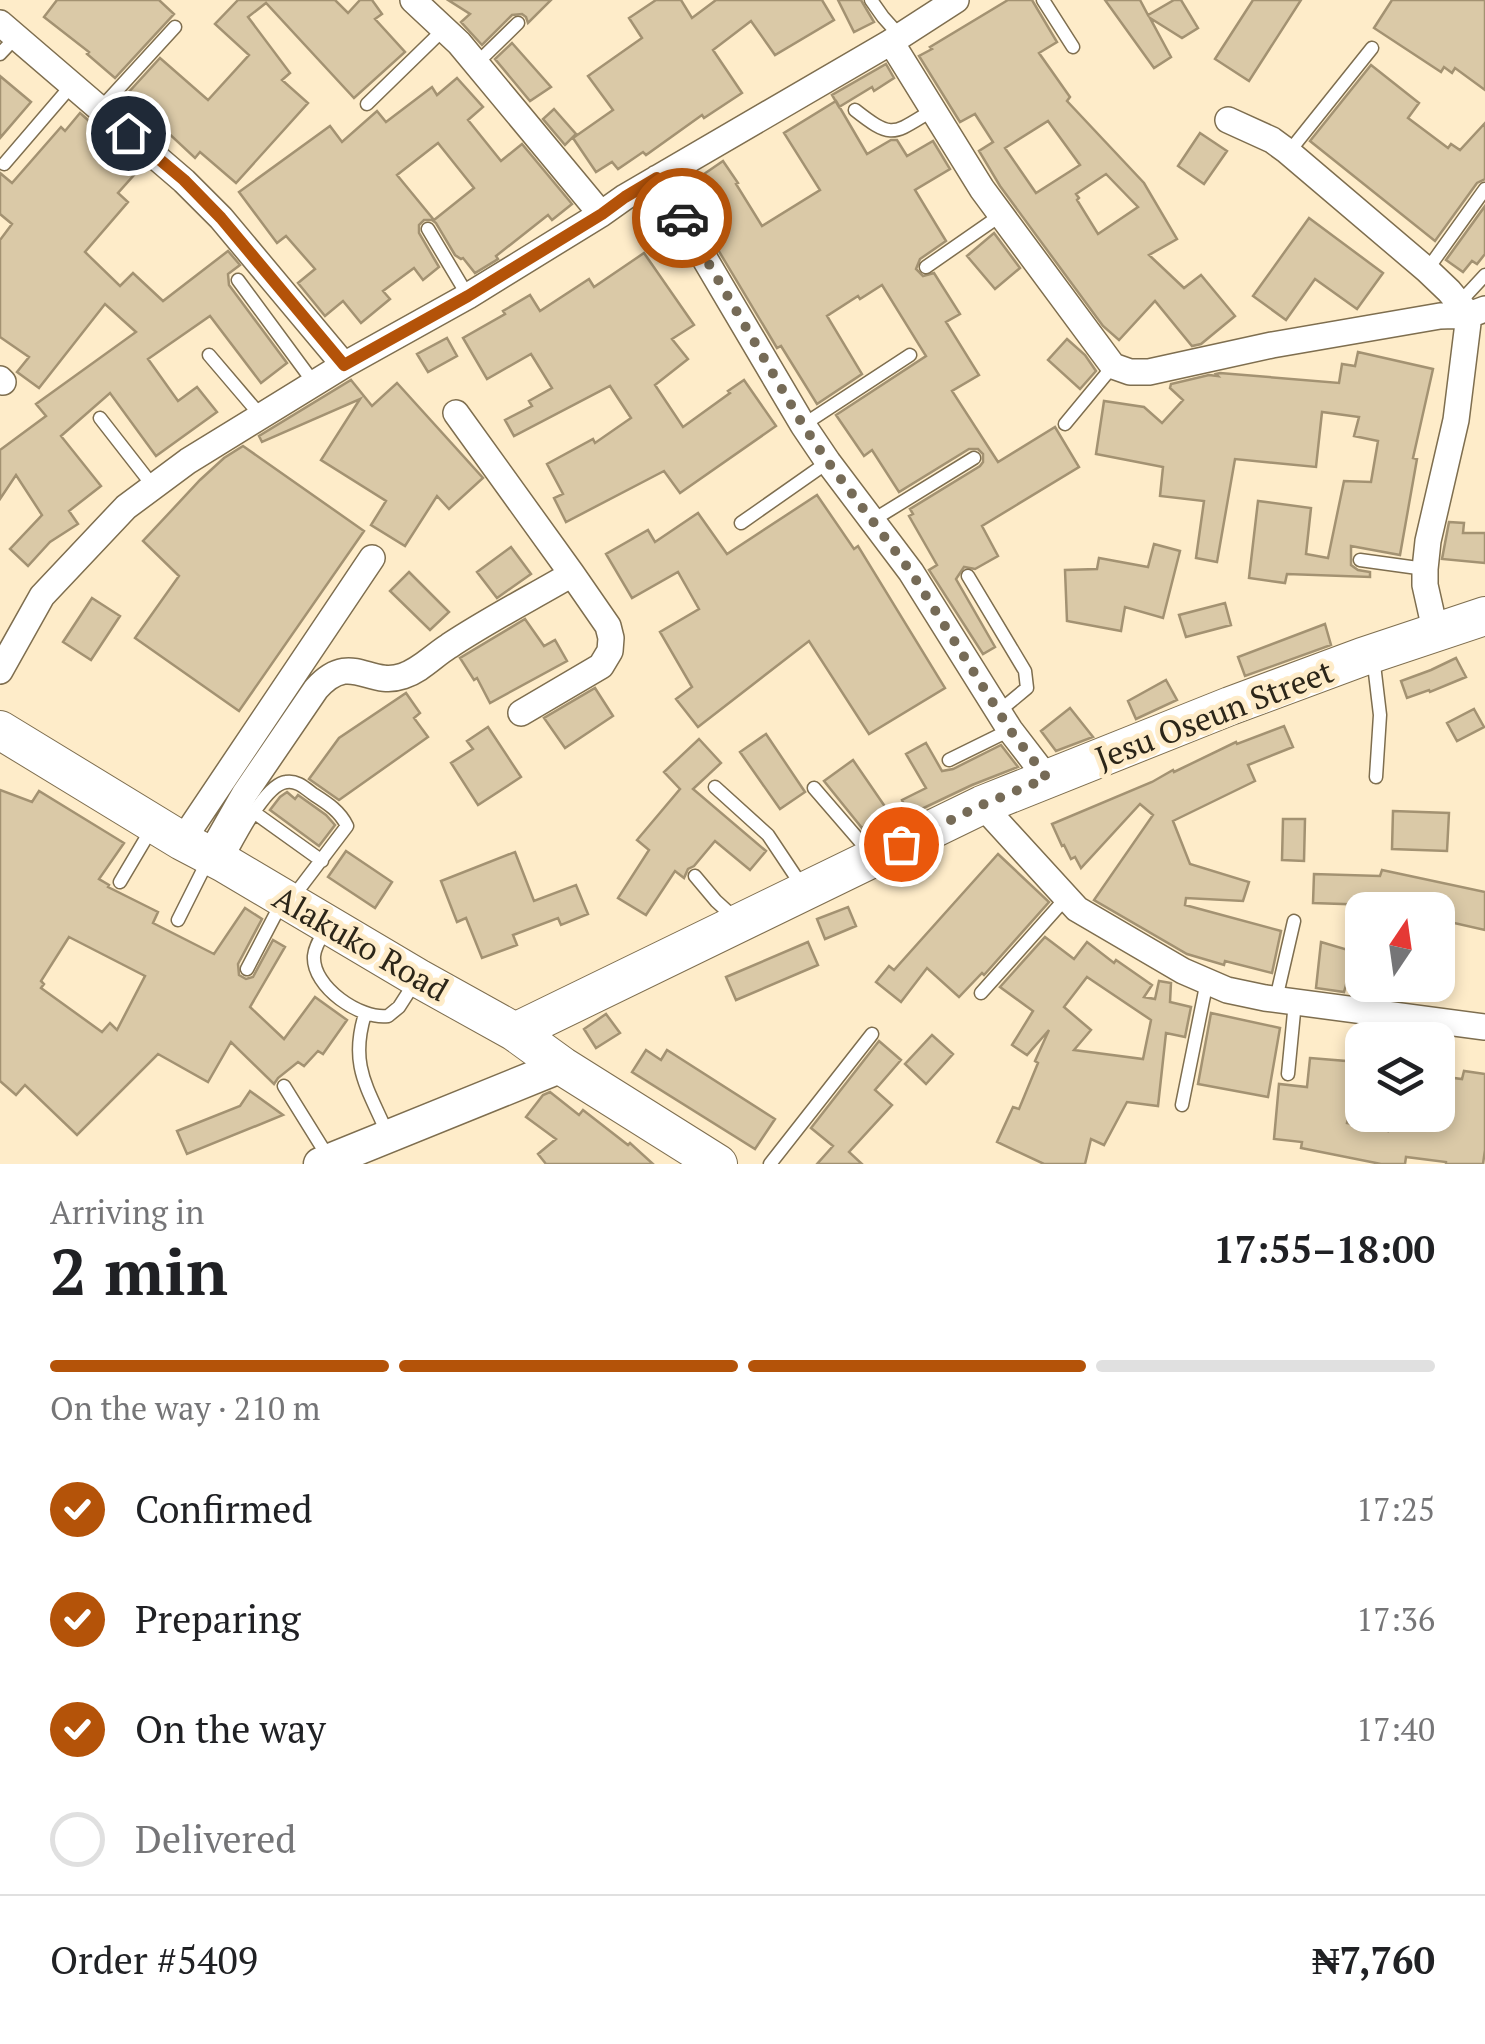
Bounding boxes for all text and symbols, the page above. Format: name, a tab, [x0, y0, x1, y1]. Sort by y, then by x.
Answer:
pin	[86, 91, 171, 176]
icon: home	[101, 106, 156, 161]
courier	[632, 168, 732, 268]
icon: car	[655, 191, 710, 246]
street label: Jesu Oseun Street	[1089, 649, 1339, 779]
pin	[859, 802, 944, 887]
icon: bag	[874, 817, 929, 872]
street label: Alakuko Road	[266, 876, 456, 1010]
north arrow	[1345, 892, 1455, 1002]
map controls	[1345, 892, 1455, 1132]
button: layers	[1345, 1022, 1455, 1132]
text: Arriving in	[50, 1191, 204, 1233]
text: 17:55–18:00	[1213, 1224, 1435, 1274]
text: 2 min	[50, 1227, 228, 1314]
text: On the way · 210 m	[50, 1387, 320, 1429]
icon: check	[50, 1482, 105, 1537]
text: Confirmed	[135, 1484, 313, 1534]
text: 17:25	[1356, 1488, 1435, 1530]
icon: check	[50, 1592, 105, 1647]
text: Preparing	[135, 1594, 301, 1644]
text: 17:36	[1356, 1598, 1435, 1640]
icon: check	[50, 1702, 105, 1757]
text: On the way	[135, 1704, 326, 1754]
text: 17:40	[1356, 1708, 1435, 1750]
text: Delivered	[135, 1814, 296, 1864]
text: Order #5409	[50, 1935, 258, 1985]
text: ₦7,760	[1312, 1935, 1435, 1985]

